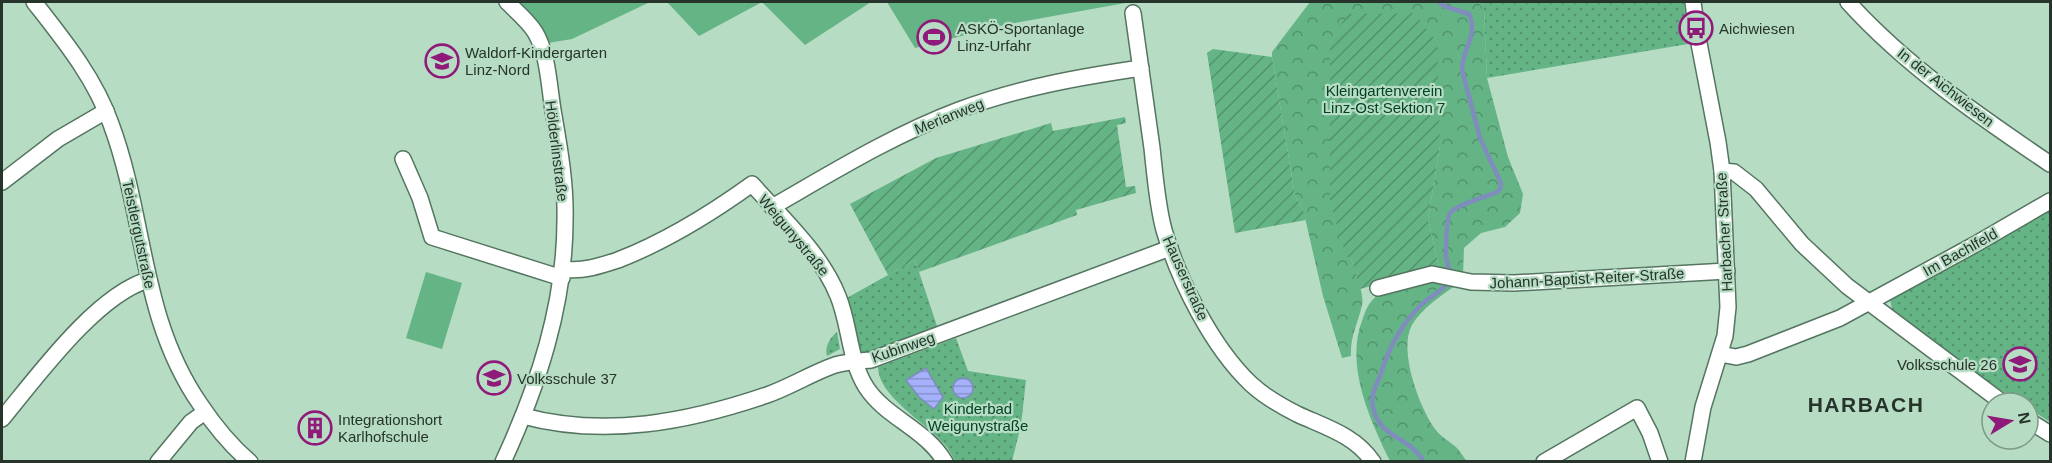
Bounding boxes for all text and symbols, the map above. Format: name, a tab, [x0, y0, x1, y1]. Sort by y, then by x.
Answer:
bus stop icon: Aichwiesen	[1678, 10, 1714, 46]
sports icon: ASKÖ-Sportanlage Linz-Urfahr	[916, 19, 952, 55]
place label: ASKÖ-Sportanlage Linz-Urfahr	[957, 20, 1085, 54]
place label: Aichwiesen	[1719, 20, 1795, 37]
school or university icon: Waldorf-Kindergarten Linz-Nord	[424, 43, 460, 79]
place label: Waldorf-Kindergarten Linz-Nord	[465, 44, 607, 78]
street label: In der Aichwiesen	[1894, 44, 1998, 130]
park label: Kleingartenverein Linz-Ost Sektion 7	[1323, 82, 1445, 116]
street label: Merianweg	[912, 94, 986, 138]
street label: Hölderlinstraße	[542, 99, 572, 203]
street label: Harbacher Straße	[1712, 172, 1736, 292]
street label: Teistlergutstraße	[119, 178, 159, 290]
street label: Weigunystraße	[755, 191, 833, 279]
street label: Im Bachlfeld	[1920, 225, 2000, 279]
street label: Hauserstraße	[1160, 233, 1212, 323]
street label: Johann-Baptist-Reiter-Straße	[1489, 264, 1685, 292]
street label: Kubinweg	[869, 328, 937, 366]
school or university icon: Volksschule 26	[2002, 346, 2038, 382]
place label: Volksschule 26	[1897, 356, 1997, 373]
school or university icon: Volksschule 37	[476, 360, 512, 396]
place label: Volksschule 37	[517, 370, 617, 387]
north arrow	[1980, 391, 2040, 451]
district label: HARBACH	[1808, 393, 1924, 416]
park label: Kinderbad Weigunystraße	[928, 400, 1028, 434]
building icon: Integrationshort Karlhofschule	[297, 410, 333, 446]
place label: Integrationshort Karlhofschule	[338, 411, 443, 445]
text: N	[2015, 411, 2034, 426]

